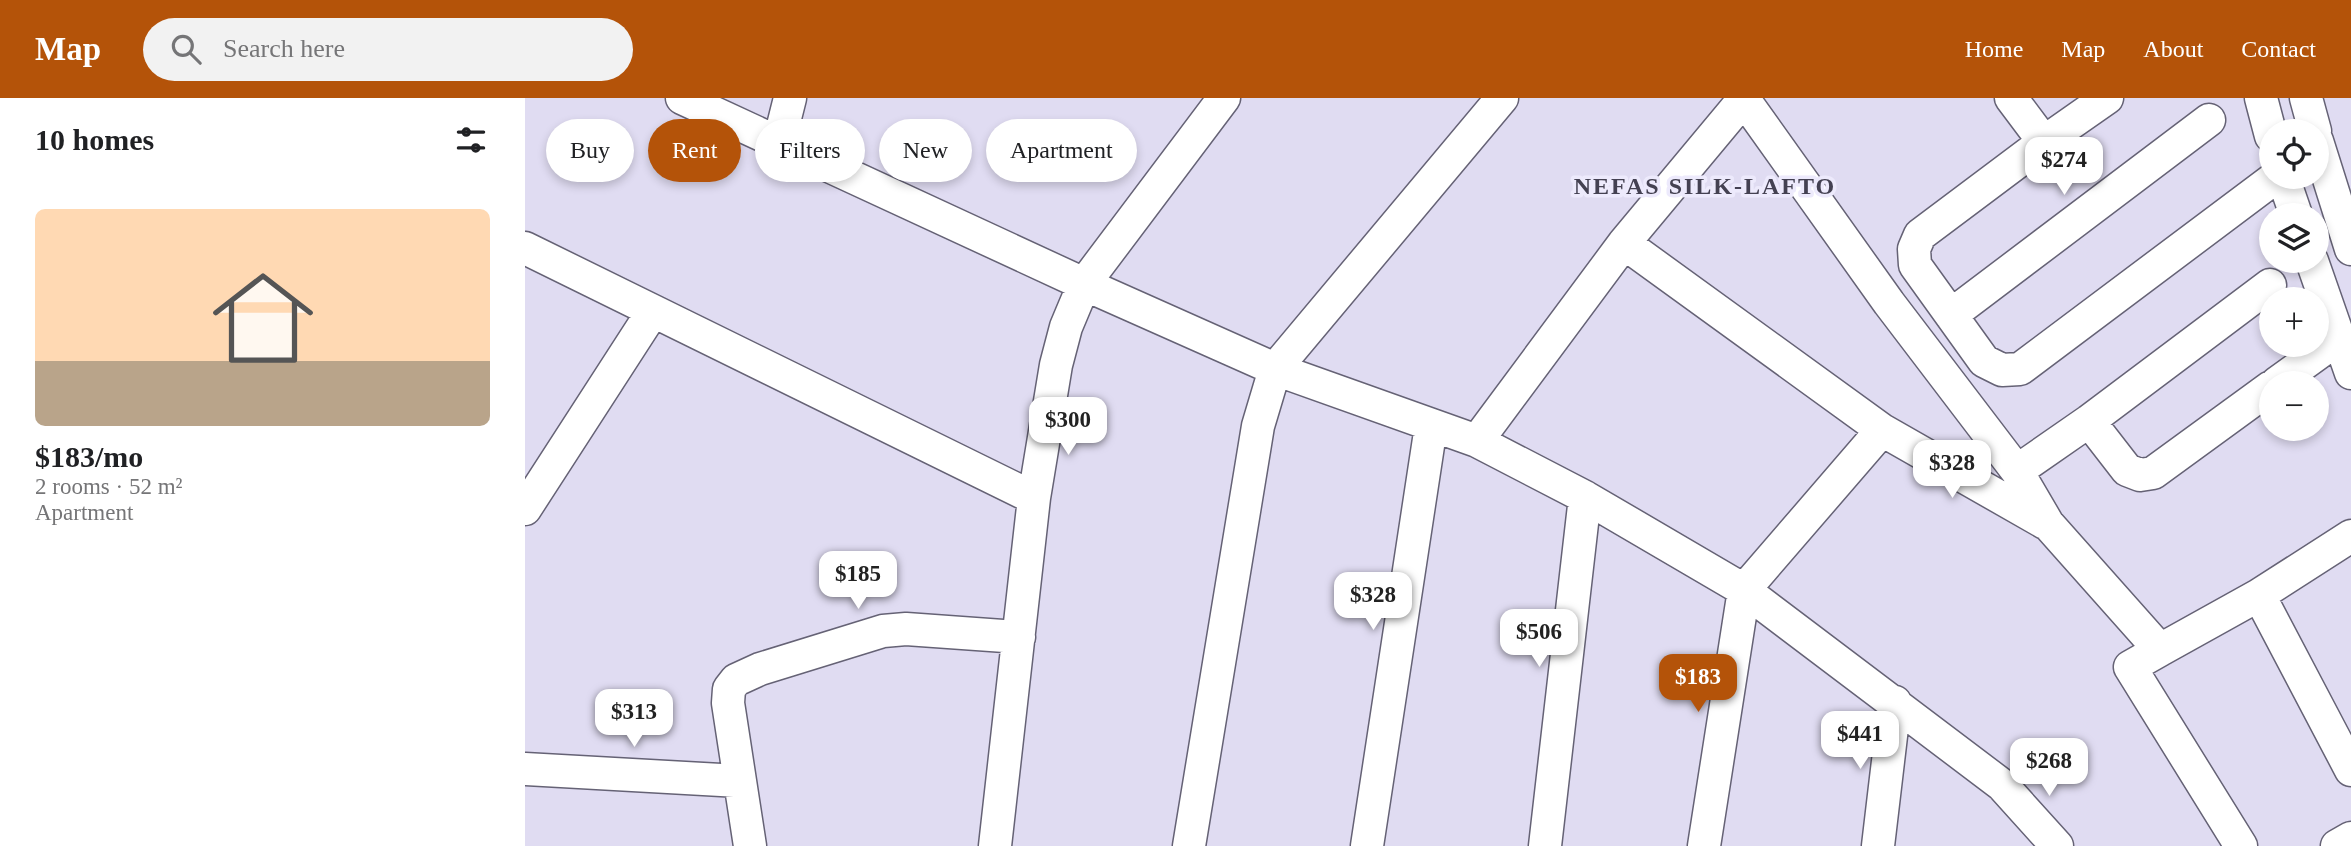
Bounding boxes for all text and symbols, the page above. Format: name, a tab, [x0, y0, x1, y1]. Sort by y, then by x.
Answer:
search box	[143, 18, 633, 81]
icon: search	[167, 30, 205, 68]
text: Map	[35, 31, 101, 67]
text: Search here	[223, 34, 345, 63]
text: Home	[1965, 36, 2023, 62]
text: Map	[2061, 36, 2105, 62]
text: About	[2143, 36, 2203, 62]
text: Contact	[2241, 36, 2316, 62]
chip: Buy	[546, 119, 634, 182]
chip: Rent	[648, 119, 741, 182]
chip: Filters	[755, 119, 865, 182]
chip: New	[879, 119, 972, 182]
chip: Apartment	[986, 119, 1137, 182]
map controls	[2259, 119, 2329, 441]
button: locate	[2259, 119, 2329, 189]
icon: filters	[452, 121, 490, 159]
text: 10 homes	[35, 123, 154, 156]
pin: $274	[2023, 138, 2105, 197]
text: $274	[2041, 147, 2087, 172]
district label: NEFAS SILK-LAFTO	[1574, 173, 1836, 199]
button: layers	[2259, 203, 2329, 273]
icon: home	[200, 255, 326, 381]
button: +	[2259, 287, 2329, 357]
button: −	[2259, 371, 2329, 441]
pin: $300	[1027, 398, 1109, 457]
text: $300	[1045, 407, 1091, 432]
text: $183/mo	[35, 440, 143, 473]
pin: $328	[1911, 440, 1993, 500]
text: $328	[1929, 450, 1975, 475]
text: 2 rooms · 52 m²	[35, 474, 182, 499]
text: Apartment	[35, 500, 133, 525]
pin: $185	[817, 552, 899, 611]
text: $185	[835, 561, 881, 586]
pin: $328	[1332, 573, 1414, 632]
text: $328	[1350, 582, 1396, 607]
pin: $506	[1498, 610, 1580, 669]
text: $506	[1516, 619, 1562, 644]
pin: $183	[1657, 654, 1739, 714]
text: $183	[1675, 664, 1721, 689]
pin: $313	[593, 690, 675, 749]
text: $313	[611, 699, 657, 724]
pin: $441	[1819, 712, 1901, 771]
text: $441	[1837, 721, 1883, 746]
pin: $268	[2008, 738, 2090, 798]
text: $268	[2026, 748, 2072, 773]

